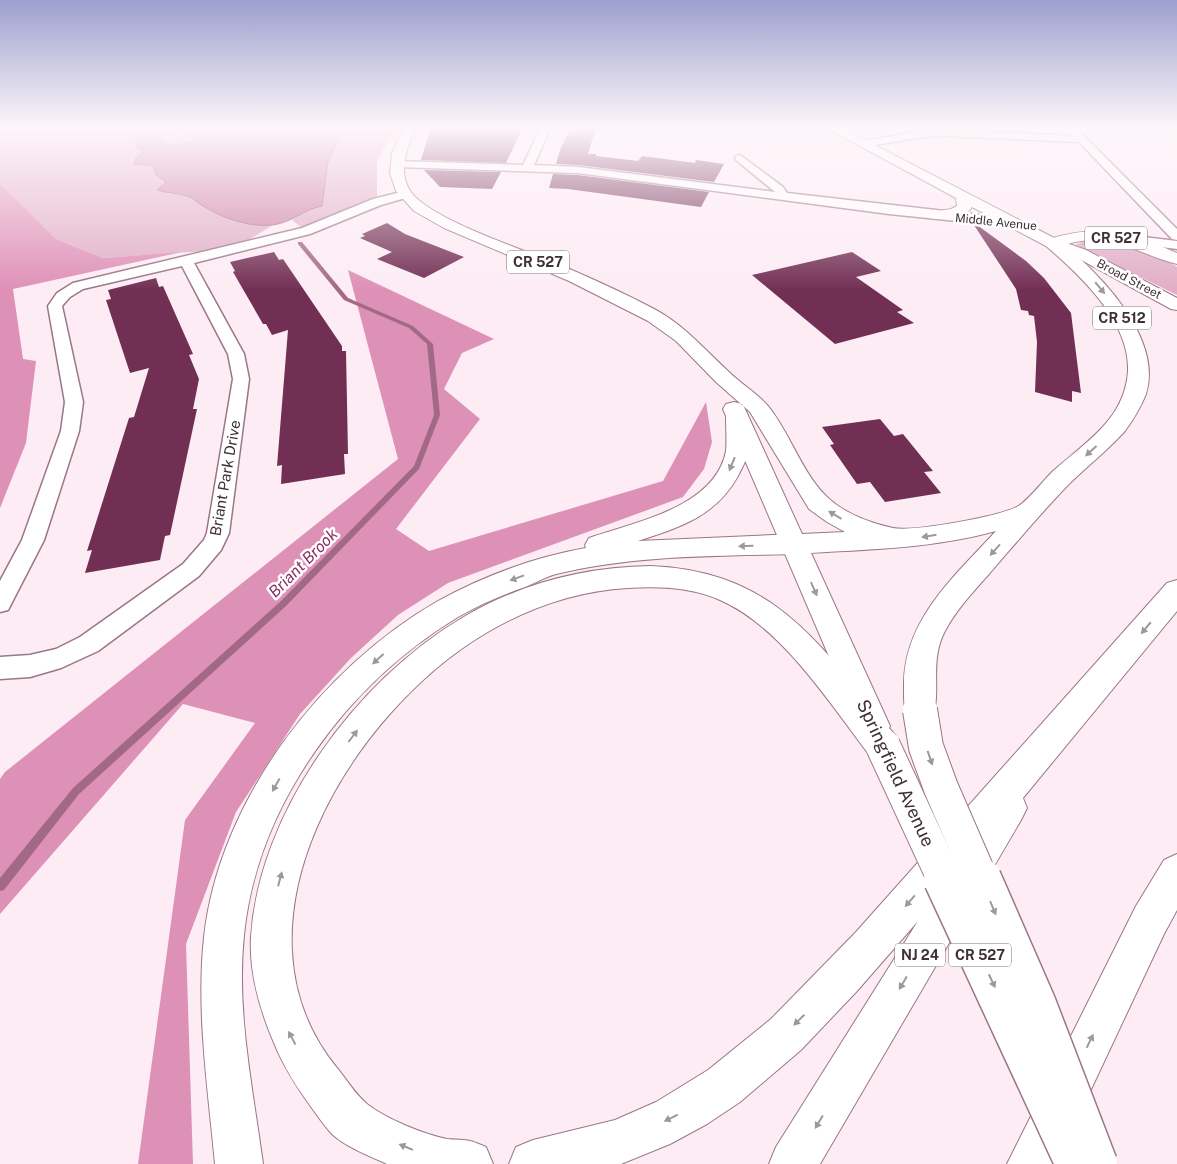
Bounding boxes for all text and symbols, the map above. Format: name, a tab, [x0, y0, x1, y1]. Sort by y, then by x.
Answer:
street label: Middle Avenue	[954, 211, 1038, 233]
road number: CR 527	[1085, 227, 1147, 250]
road number: CR 527	[507, 250, 569, 274]
street label: Broad Street	[1094, 256, 1164, 302]
one-way arrow	[1094, 282, 1106, 294]
road number: CR 512	[1093, 306, 1151, 330]
street label: Briant Park Drive	[206, 419, 244, 537]
one-way arrow	[1085, 445, 1097, 457]
one-way arrow	[727, 457, 735, 471]
one-way arrow	[828, 510, 841, 519]
water label: Briant Brook	[265, 524, 342, 601]
one-way arrow	[920, 533, 936, 541]
one-way arrow	[738, 542, 754, 550]
one-way arrow	[989, 543, 1001, 555]
one-way arrow	[509, 574, 524, 582]
one-way arrow	[811, 582, 819, 596]
one-way arrow	[1140, 622, 1151, 635]
one-way arrow	[371, 654, 384, 665]
street label: Springfield Avenue	[853, 696, 939, 850]
one-way arrow	[348, 730, 359, 743]
one-way arrow	[926, 751, 934, 766]
one-way arrow	[271, 778, 280, 791]
one-way arrow	[276, 872, 284, 887]
one-way arrow	[904, 895, 916, 907]
one-way arrow	[989, 901, 997, 915]
road number: NJ 24	[895, 944, 945, 966]
road number: CR 527	[949, 944, 1011, 966]
one-way arrow	[988, 973, 996, 988]
one-way arrow	[898, 976, 907, 989]
one-way arrow	[793, 1014, 805, 1026]
one-way arrow	[288, 1031, 296, 1045]
one-way arrow	[1086, 1034, 1094, 1048]
one-way arrow	[664, 1115, 678, 1123]
one-way arrow	[814, 1115, 823, 1128]
one-way arrow	[398, 1143, 413, 1151]

